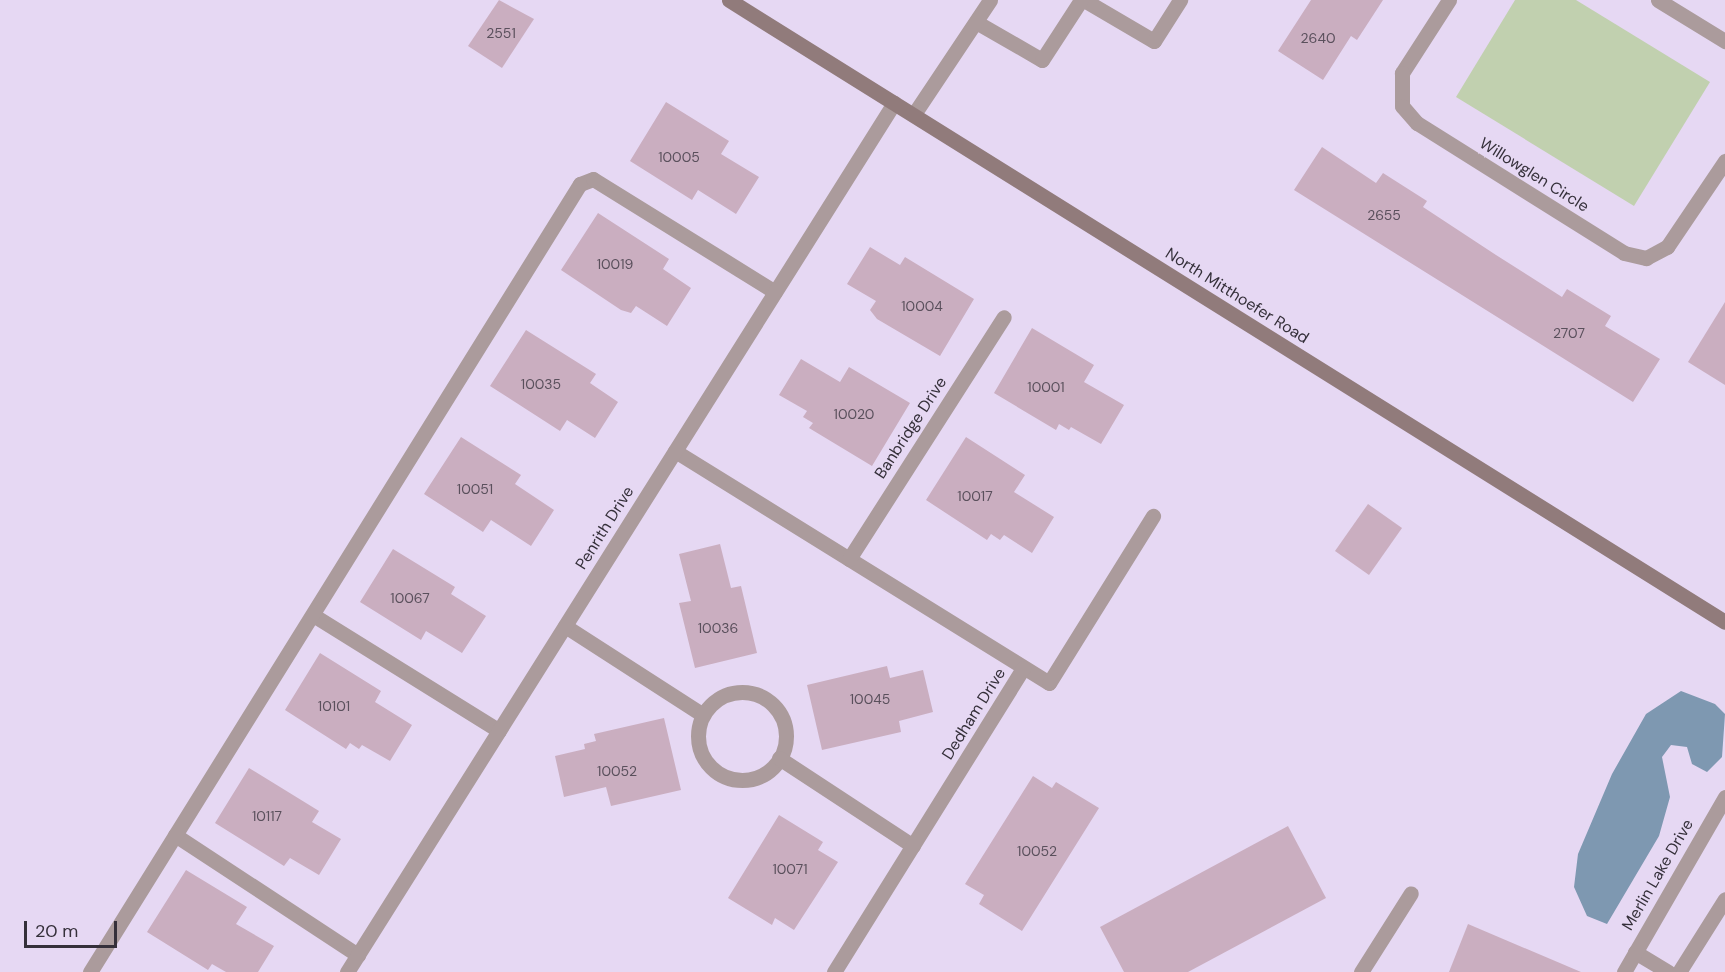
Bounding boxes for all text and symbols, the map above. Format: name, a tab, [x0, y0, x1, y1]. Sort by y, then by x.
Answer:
house number: 2551	[486, 25, 516, 41]
house number: 2640	[1301, 30, 1335, 46]
street label: Willowglen Circle	[1476, 134, 1592, 216]
house number: 10005	[658, 149, 700, 165]
house number: 2655	[1367, 207, 1401, 223]
street label: North Mitthoefer Road	[1162, 244, 1312, 348]
house number: 10019	[597, 256, 633, 272]
house number: 10004	[901, 298, 943, 314]
house number: 2707	[1553, 325, 1585, 341]
street label: Banbridge Drive	[871, 374, 951, 482]
house number: 10035	[521, 376, 561, 392]
house number: 10001	[1027, 379, 1065, 395]
house number: 10020	[834, 406, 874, 422]
house number: 10051	[457, 481, 493, 497]
street label: Penrith Drive	[572, 483, 638, 573]
house number: 10017	[957, 488, 993, 504]
house number: 10067	[390, 590, 430, 606]
house number: 10036	[698, 620, 738, 636]
street label: Dedham Drive	[938, 665, 1010, 763]
house number: 10045	[850, 691, 890, 707]
house number: 10101	[318, 698, 350, 714]
house number: 10052	[597, 763, 637, 779]
house number: 10117	[252, 808, 282, 824]
street label: Merlin Lake Drive	[1618, 816, 1698, 934]
house number: 10052	[1017, 843, 1057, 859]
house number: 10071	[772, 861, 808, 877]
scale bar	[27, 909, 120, 947]
text: 20 m	[35, 919, 78, 943]

